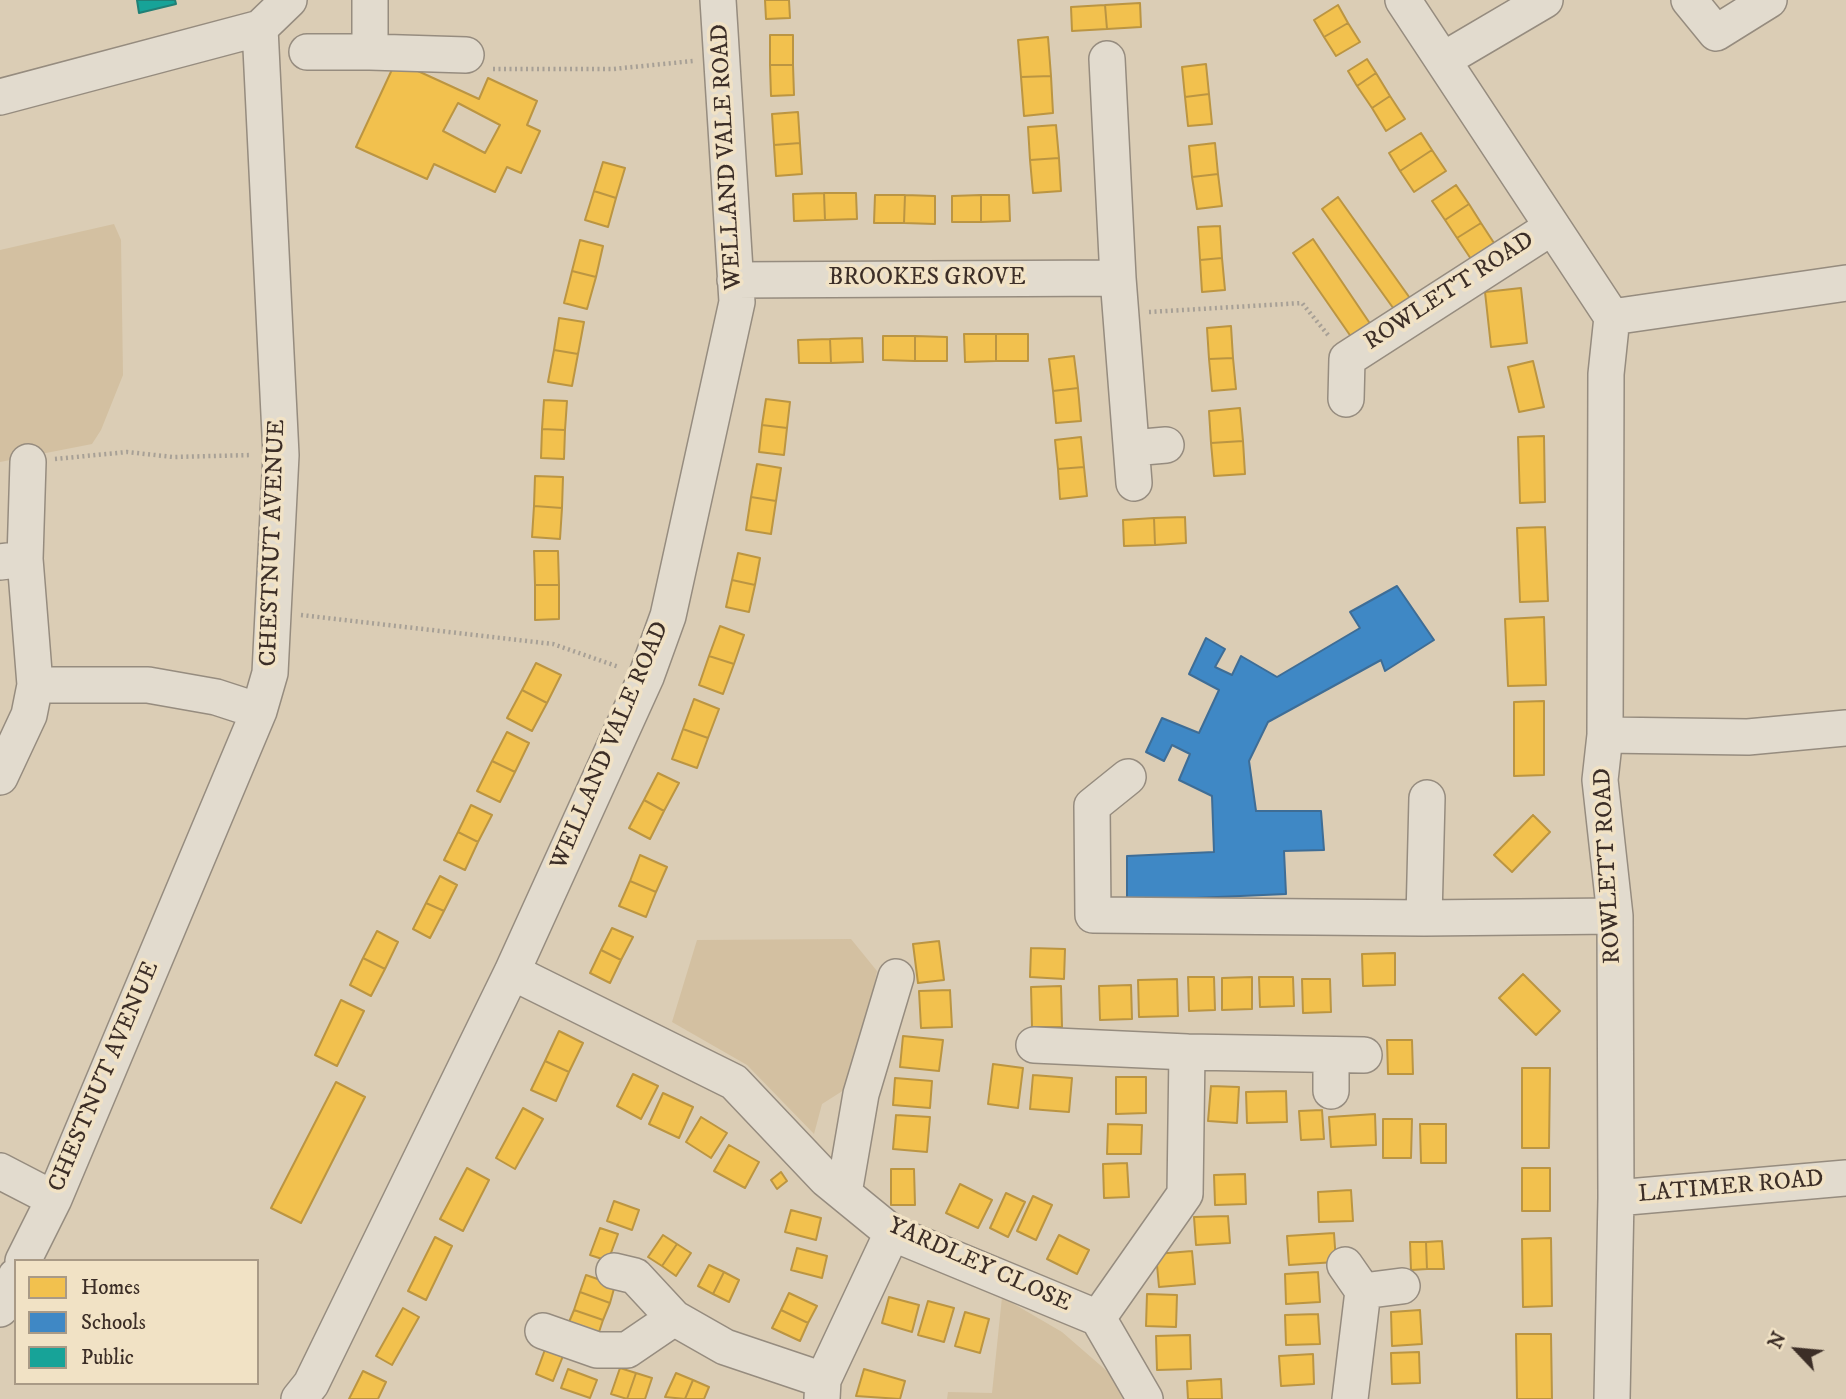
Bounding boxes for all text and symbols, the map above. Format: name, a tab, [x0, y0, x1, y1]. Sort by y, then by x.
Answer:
street label: WELLAND VALE ROAD	[707, 23, 749, 291]
street label: ROWLETT ROAD	[1360, 226, 1540, 358]
street label: BROOKES GROVE	[828, 265, 1026, 293]
street label: CHESTNUT AVENUE	[255, 419, 293, 667]
street label: WELLAND VALE ROAD	[546, 618, 676, 874]
street label: ROWLETT ROAD	[1589, 767, 1629, 965]
street label: CHESTNUT AVENUE	[43, 957, 167, 1197]
street label: LATIMER ROAD	[1637, 1166, 1825, 1210]
street label: YARDLEY CLOSE	[883, 1213, 1075, 1319]
legend	[14, 1259, 259, 1385]
text: Homes	[81, 1275, 140, 1301]
text: Schools	[81, 1310, 146, 1336]
north arrow	[1762, 1315, 1832, 1385]
text: N	[1764, 1329, 1791, 1353]
text: Public	[81, 1345, 134, 1371]

